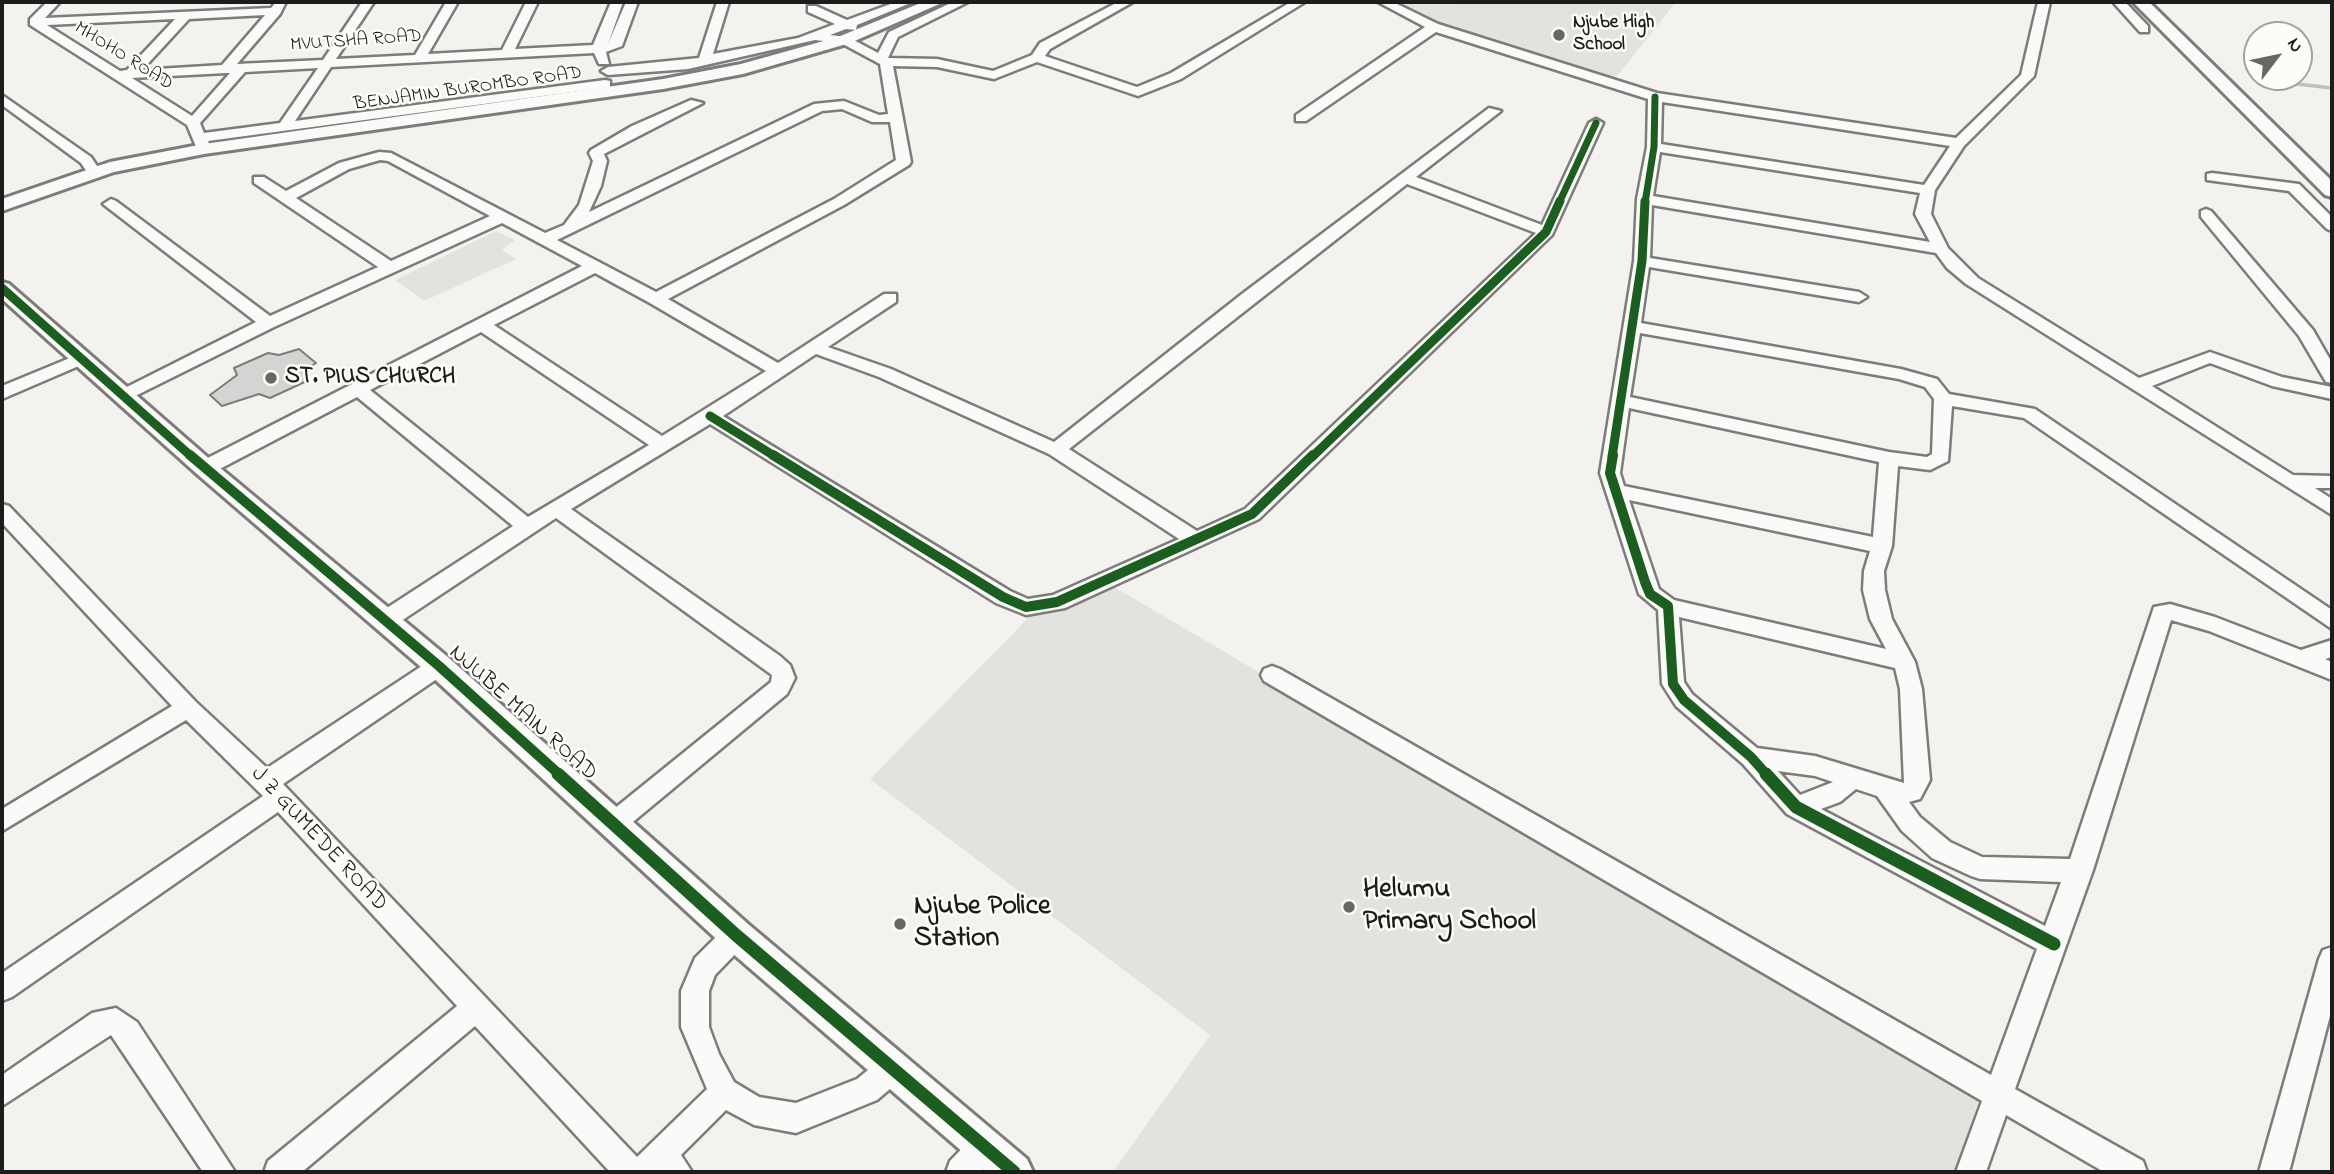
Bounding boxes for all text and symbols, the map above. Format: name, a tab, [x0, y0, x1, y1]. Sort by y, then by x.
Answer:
place label: Njube High School	[1573, 13, 1654, 57]
street label: MHOHO ROAD	[69, 18, 177, 96]
north arrow	[2243, 21, 2313, 91]
street label: MVUTSHA ROAD	[289, 26, 423, 58]
marker: Njube High School	[1551, 27, 1567, 43]
text: N	[2280, 33, 2309, 58]
street label: BENJAMIN BUROMBO ROAD	[353, 63, 583, 117]
place label: ST. PIUS CHURCH	[285, 364, 455, 392]
marker: ST. PIUS CHURCH	[263, 370, 279, 386]
street label: NJUBE MAIN ROAD	[442, 640, 602, 788]
street label: J Z GUMEDE ROAD	[244, 762, 392, 918]
place label: Helumu Primary School	[1363, 874, 1536, 940]
place label: Njube Police Station	[914, 891, 1051, 957]
marker: Helumu Primary School	[1341, 899, 1357, 915]
marker: Njube Police Station	[892, 916, 908, 932]

